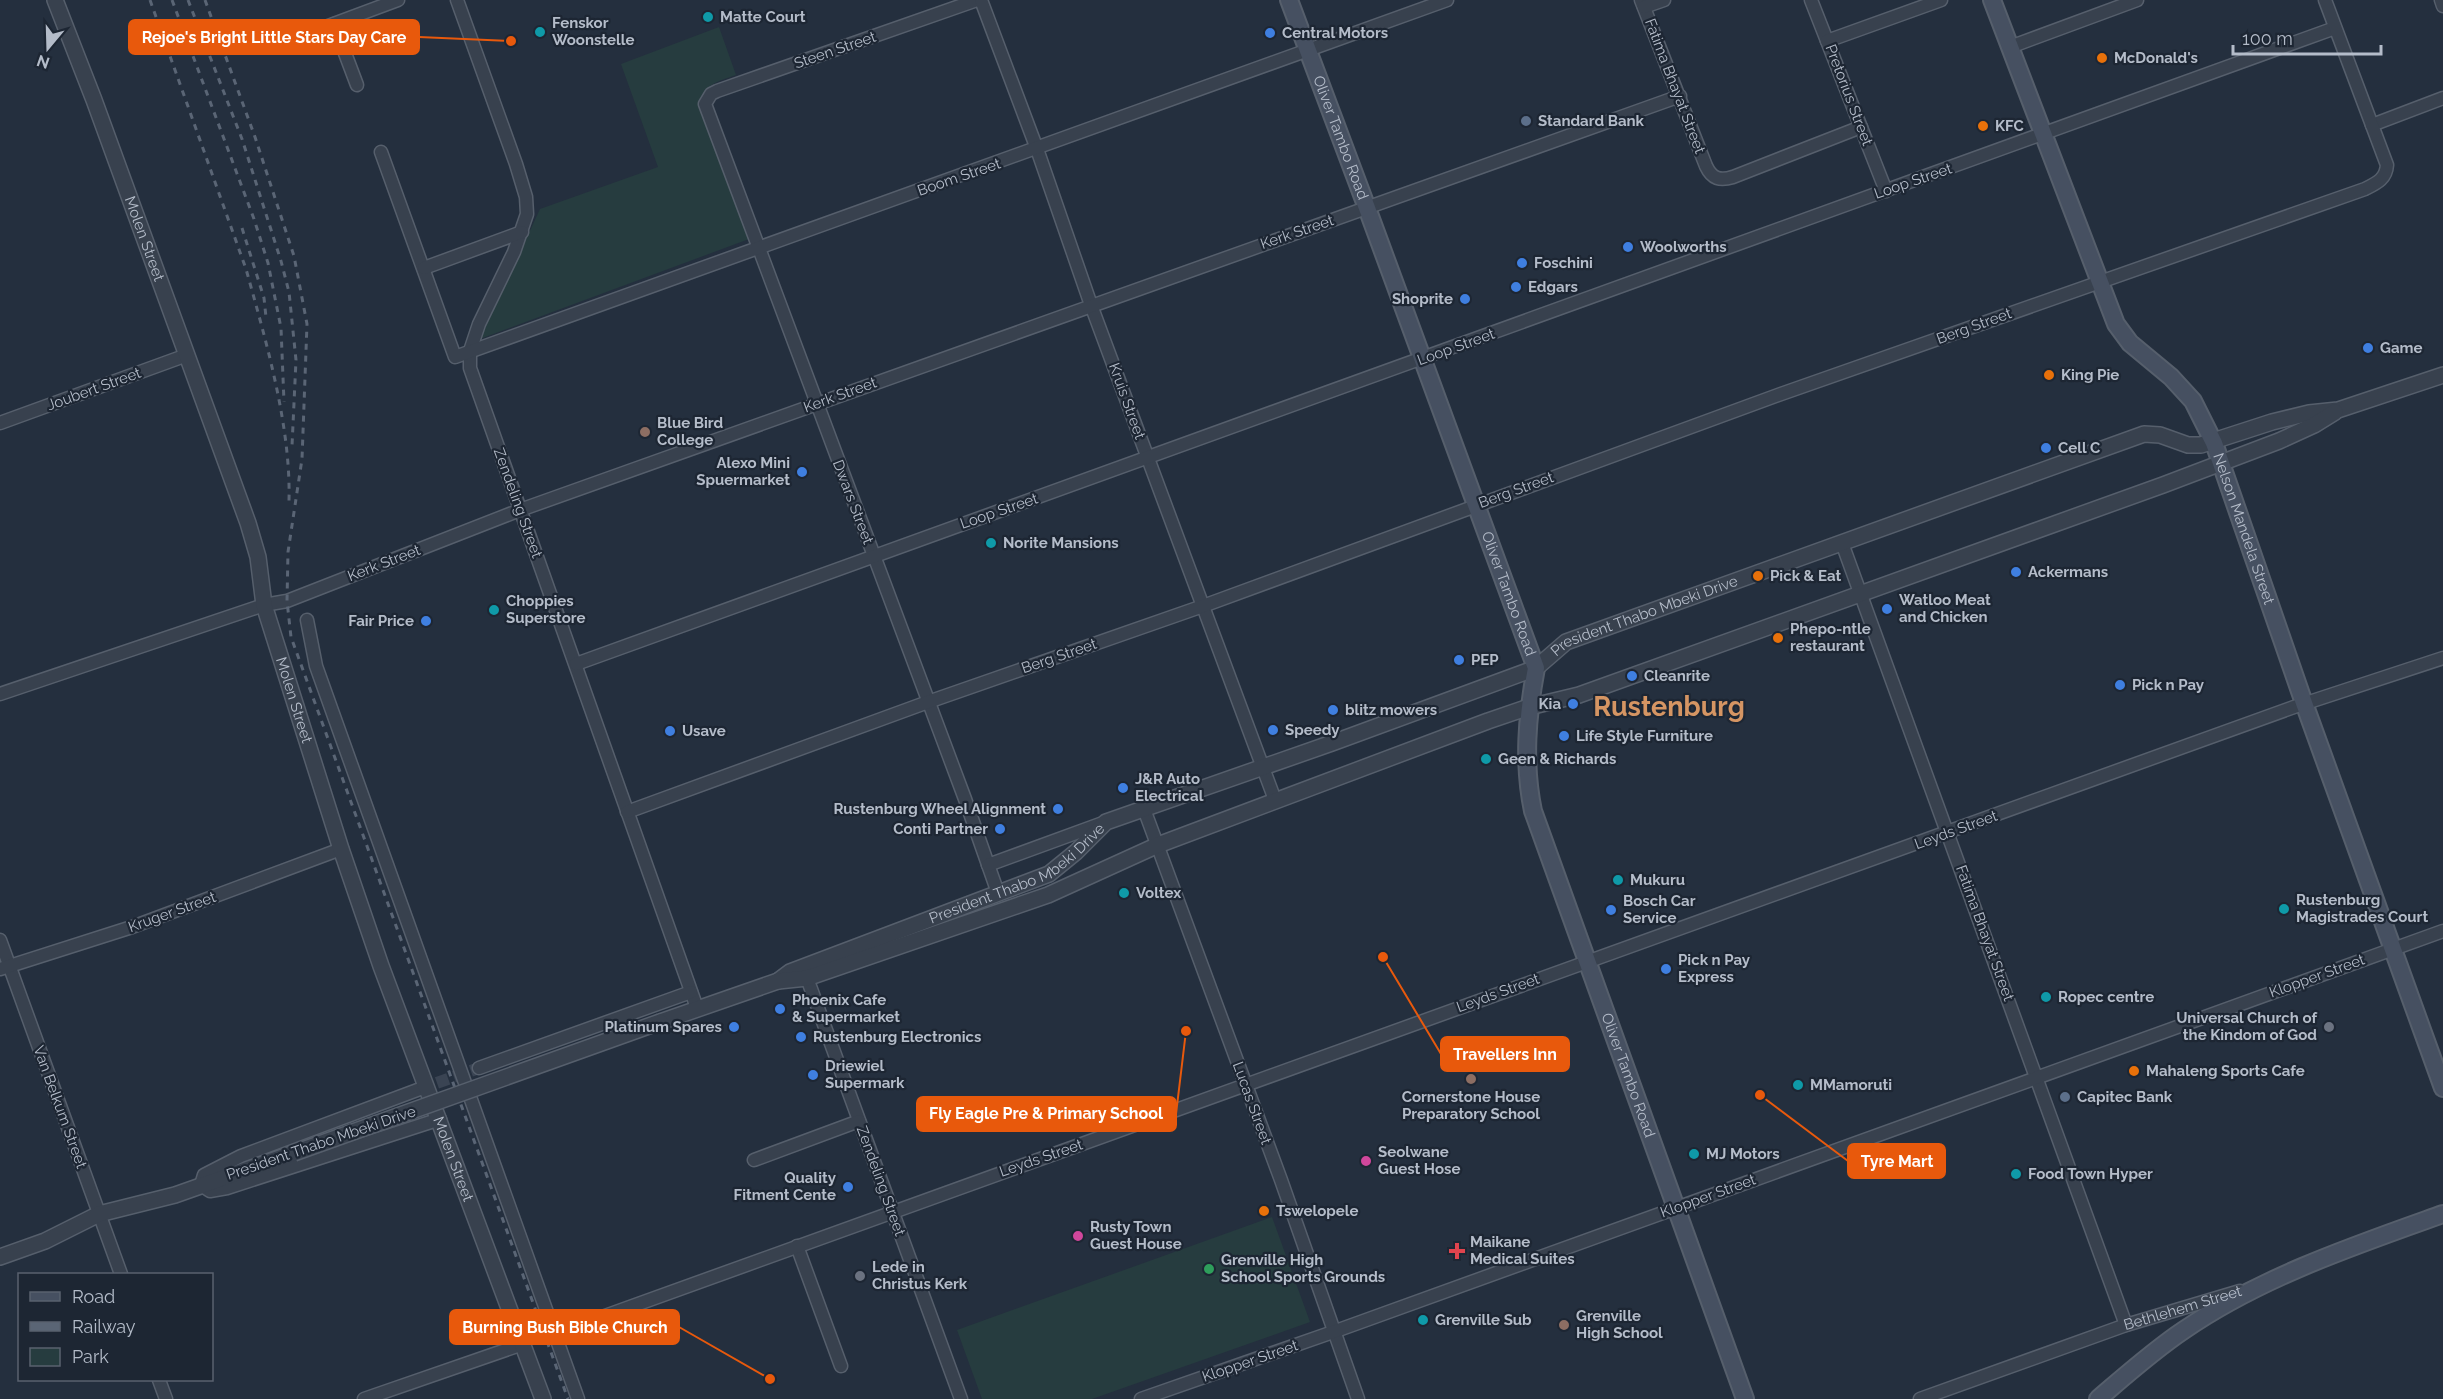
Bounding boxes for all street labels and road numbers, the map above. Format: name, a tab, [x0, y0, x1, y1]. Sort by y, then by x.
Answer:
street label: Fatima Bhayat Street	[1641, 16, 1709, 156]
street label: Steen Street	[792, 28, 878, 72]
street label: Pretorius Street	[1821, 42, 1877, 148]
street label: Oliver Tambo Road	[1309, 73, 1372, 202]
street label: Boom Street	[915, 154, 1003, 200]
street label: Loop Street	[1872, 159, 1954, 203]
street label: Molen Street	[121, 194, 168, 284]
street label: Kerk Street	[1258, 211, 1336, 253]
street label: Berg Street	[1934, 304, 2014, 348]
street label: Loop Street	[1415, 325, 1497, 369]
street label: Kruis Street	[1105, 360, 1149, 442]
street label: Joubert Street	[45, 364, 143, 414]
street label: Kerk Street	[801, 373, 879, 417]
street label: Zendeling Street	[490, 446, 546, 560]
street label: Nelson Mandela Street	[2209, 451, 2278, 607]
street label: Dwars Street	[829, 457, 877, 547]
street label: Berg Street	[1476, 468, 1556, 512]
street label: Loop Street	[958, 489, 1040, 533]
street label: Oliver Tambo Road	[1478, 529, 1540, 658]
street label: Kerk Street	[345, 541, 423, 585]
street label: President Thabo Mbeki Drive	[1547, 572, 1740, 660]
street label: Berg Street	[1019, 635, 1099, 677]
street label: Molen Street	[272, 655, 316, 745]
street label: Leyds Street	[1912, 807, 2000, 853]
street label: President Thabo Mbeki Drive	[927, 819, 1109, 928]
street label: Fatima Bhayat Street	[1952, 863, 2018, 1003]
street label: Kruger Street	[126, 888, 218, 936]
street label: Klopper Street	[2267, 950, 2367, 1002]
street label: Leyds Street	[1454, 970, 1542, 1016]
street label: Oliver Tambo Road	[1598, 1010, 1659, 1140]
street label: Van Belkum Street	[29, 1043, 91, 1171]
street label: Lucas Street	[1229, 1059, 1275, 1147]
street label: President Thabo Mbeki Drive	[224, 1102, 418, 1184]
street label: Molen Street	[429, 1114, 477, 1204]
street label: Zendeling Street	[853, 1124, 909, 1238]
street label: Leyds Street	[997, 1135, 1085, 1181]
street label: Klopper Street	[1658, 1170, 1758, 1222]
street label: Bethlehem Street	[2121, 1282, 2244, 1334]
street label: Klopper Street	[1200, 1336, 1300, 1386]

